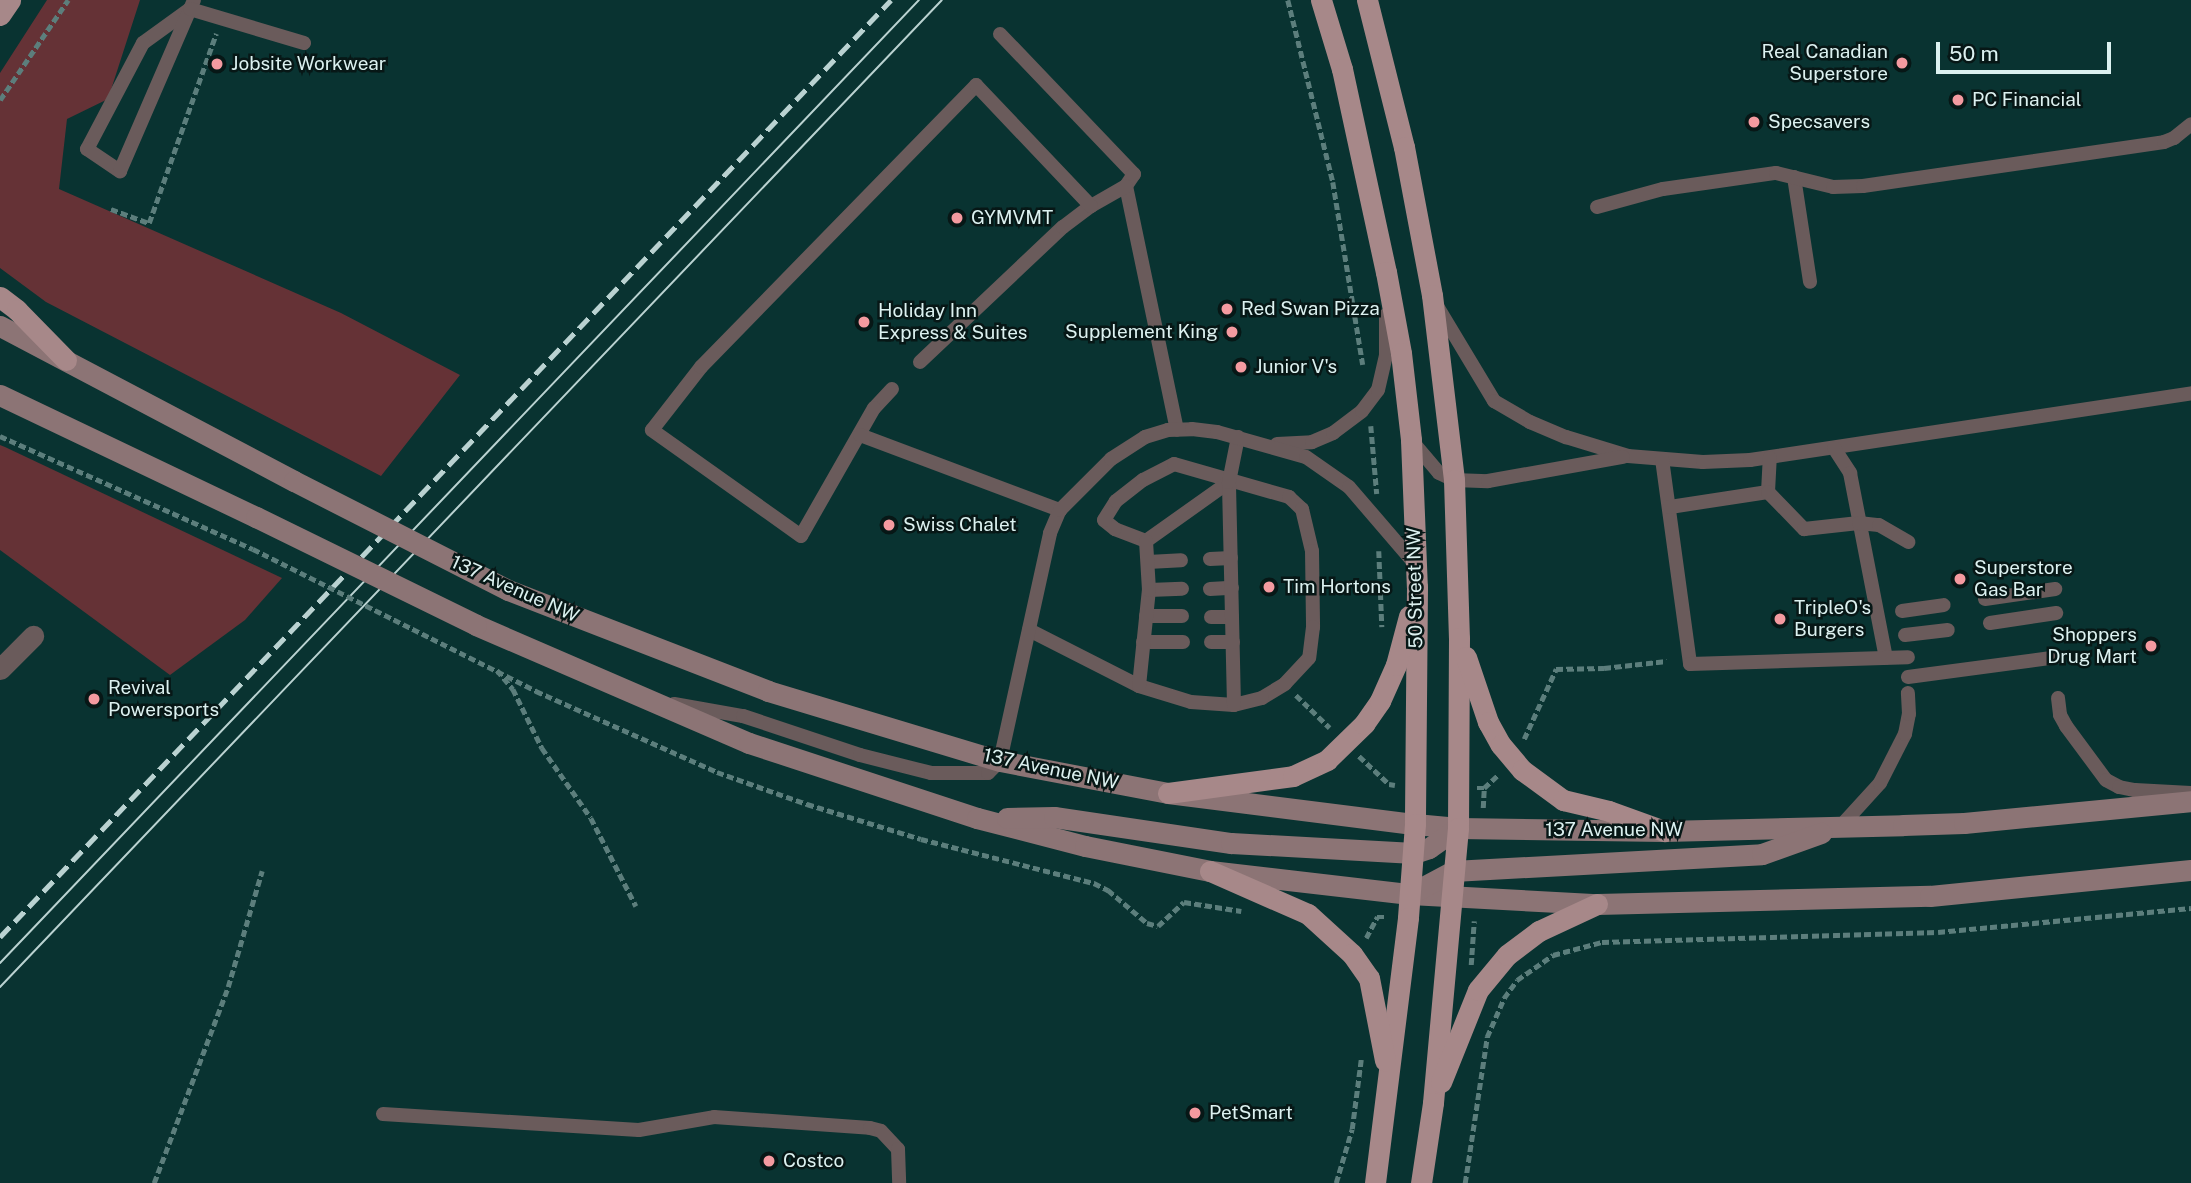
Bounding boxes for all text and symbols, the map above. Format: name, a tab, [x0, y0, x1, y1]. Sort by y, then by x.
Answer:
scale bar	[1939, 28, 2114, 72]
place label: Real Canadian Superstore	[1761, 41, 1888, 85]
text: 50 m	[1949, 41, 1999, 66]
place label: Jobsite Workwear	[231, 53, 387, 75]
marker: Real Canadian Superstore	[1894, 55, 1910, 71]
marker: Jobsite Workwear	[209, 56, 225, 72]
place label: PC Financial	[1972, 89, 2082, 111]
marker: PC Financial	[1950, 92, 1966, 108]
place label: Specsavers	[1768, 111, 1870, 133]
marker: Specsavers	[1746, 114, 1762, 130]
place label: GYMVMT	[971, 207, 1053, 229]
marker: GYMVMT	[949, 210, 965, 226]
place label: Red Swan Pizza	[1241, 298, 1380, 320]
place label: Holiday Inn Express & Suites	[878, 300, 1028, 344]
marker: Red Swan Pizza	[1219, 301, 1235, 317]
marker: Holiday Inn Express & Suites	[856, 314, 872, 330]
place label: Supplement King	[1065, 321, 1218, 343]
marker: Supplement King	[1224, 324, 1240, 340]
place label: Junior V's	[1255, 356, 1338, 378]
marker: Junior V's	[1233, 359, 1249, 375]
place label: Swiss Chalet	[903, 514, 1017, 536]
marker: Swiss Chalet	[881, 517, 897, 533]
street label: 50 Street NW	[1403, 527, 1427, 649]
street label: 137 Avenue NW	[447, 551, 583, 627]
place label: Superstore Gas Bar	[1974, 557, 2073, 601]
marker: Superstore Gas Bar	[1952, 571, 1968, 587]
place label: Tim Hortons	[1283, 576, 1391, 598]
marker: Tim Hortons	[1261, 579, 1277, 595]
place label: TripleO's Burgers	[1794, 597, 1871, 641]
marker: TripleO's Burgers	[1772, 611, 1788, 627]
place label: Shoppers Drug Mart	[2047, 624, 2137, 668]
marker: Shoppers Drug Mart	[2143, 638, 2159, 654]
place label: Revival Powersports	[108, 677, 219, 721]
marker: Revival Powersports	[86, 691, 102, 707]
street label: 137 Avenue NW	[981, 744, 1121, 794]
street label: 137 Avenue NW	[1545, 819, 1683, 841]
place label: PetSmart	[1209, 1102, 1293, 1124]
marker: PetSmart	[1187, 1105, 1203, 1121]
place label: Costco	[783, 1150, 844, 1172]
marker: Costco	[761, 1153, 777, 1169]

